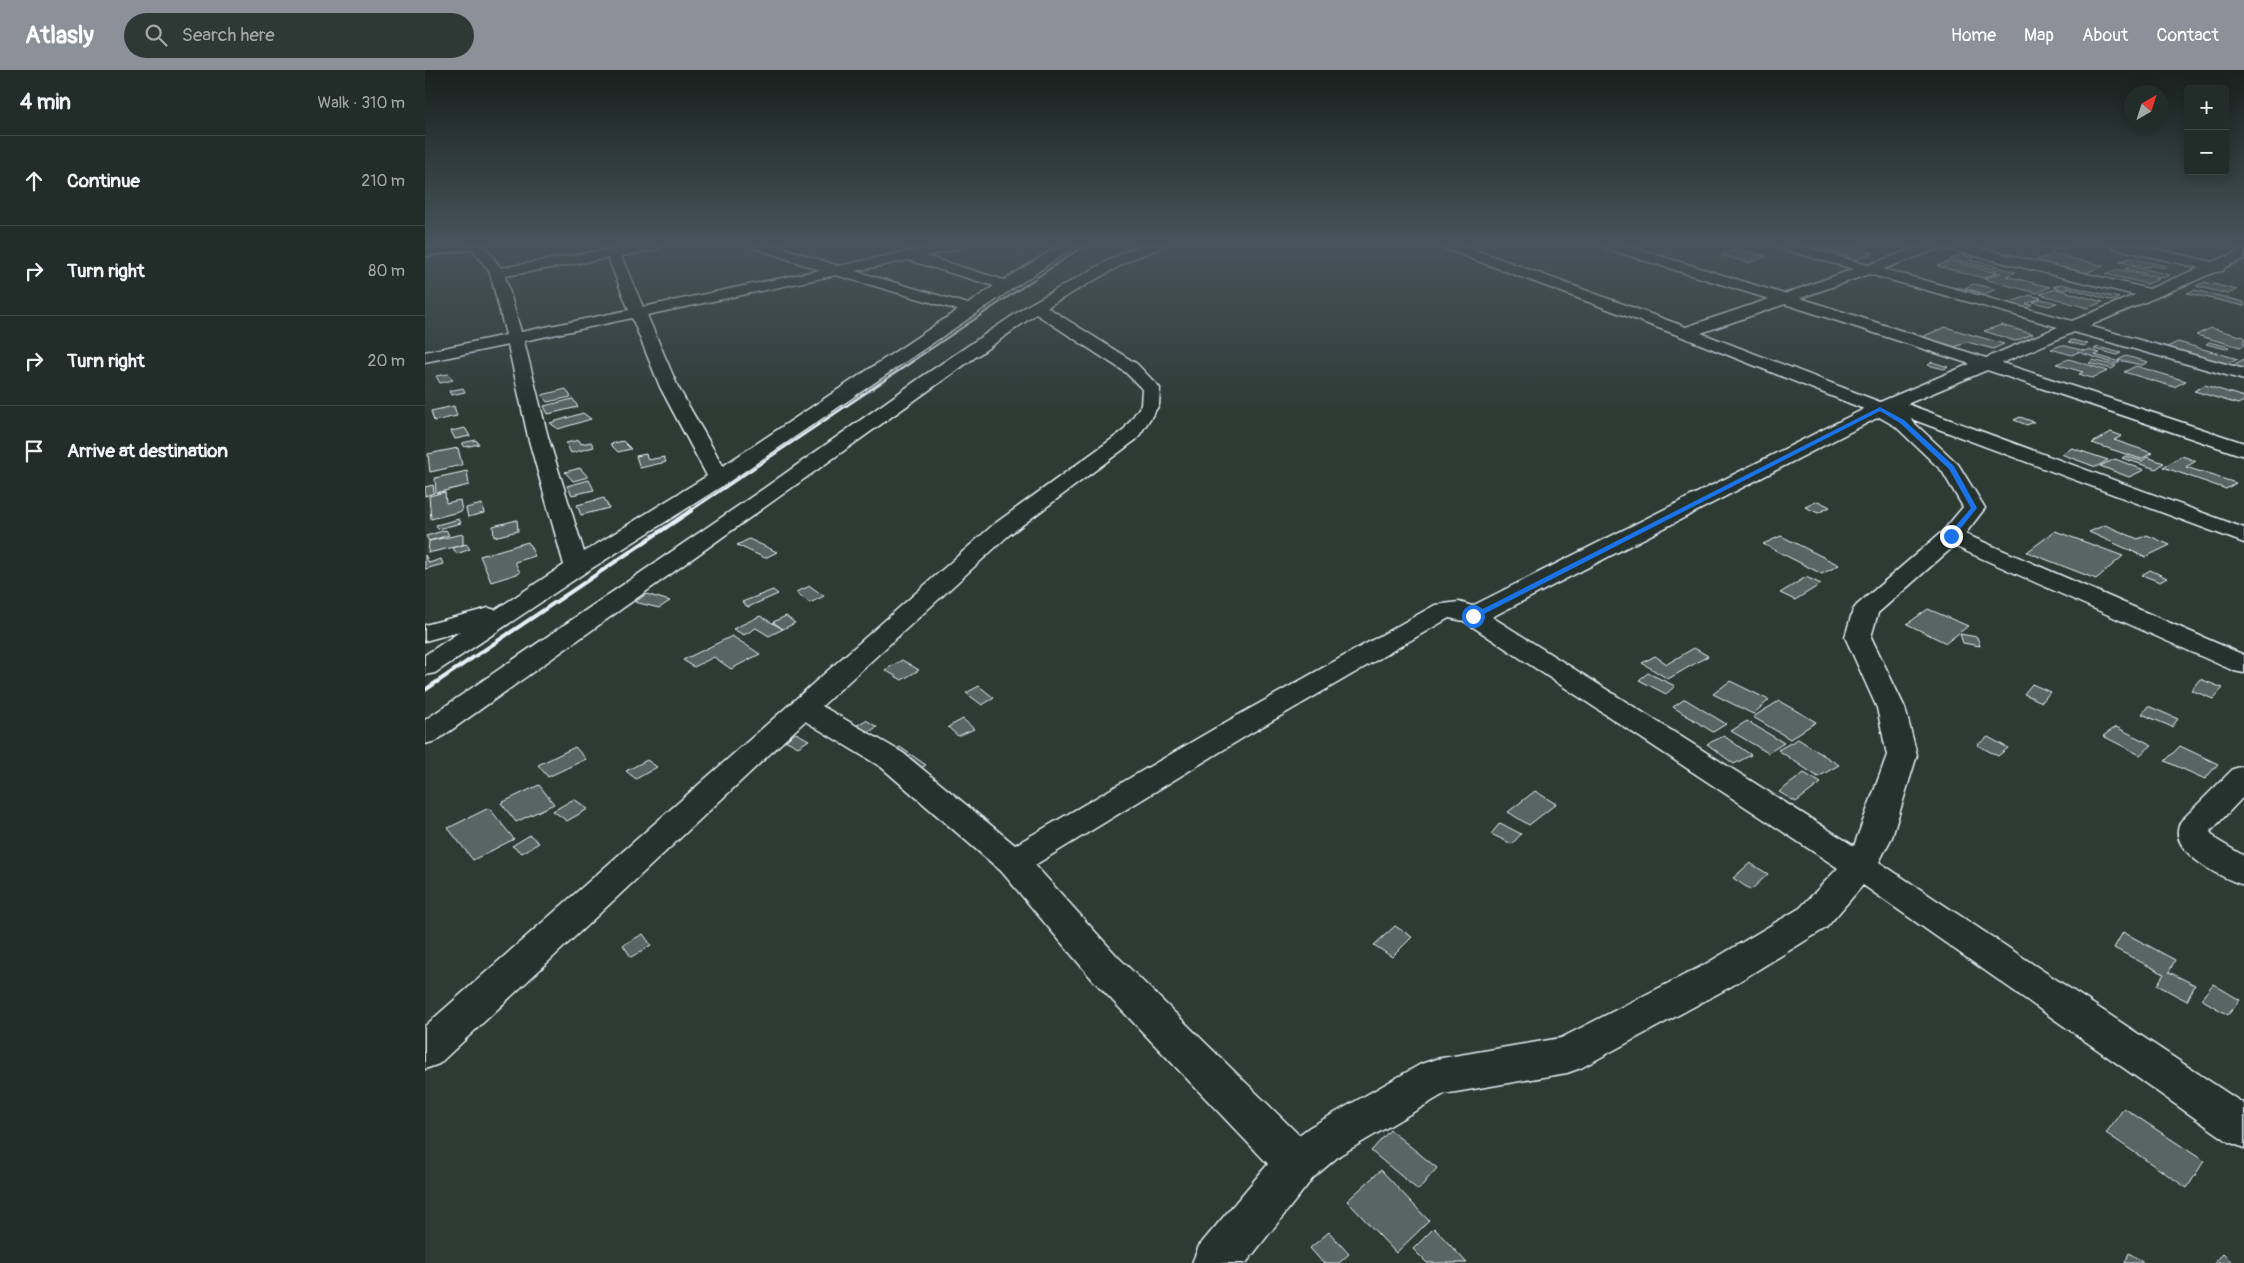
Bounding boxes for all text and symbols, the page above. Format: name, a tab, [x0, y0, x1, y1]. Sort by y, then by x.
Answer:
search box	[124, 13, 474, 58]
text: Atlasly	[25, 21, 94, 50]
icon: search	[142, 21, 170, 49]
text: Search here	[182, 23, 275, 47]
text: Home	[1951, 24, 1996, 47]
text: Map	[2024, 24, 2054, 47]
text: About	[2082, 24, 2128, 47]
text: Contact	[2156, 24, 2219, 47]
north arrow	[2124, 85, 2169, 130]
map controls	[2184, 85, 2229, 175]
button: +	[2184, 85, 2229, 130]
text: 4 min	[20, 89, 71, 116]
text: Walk · 310 m	[318, 93, 405, 113]
button: −	[2184, 130, 2229, 175]
icon: ahead	[20, 167, 48, 195]
text: Continue	[67, 169, 140, 193]
text: 210 m	[361, 171, 405, 191]
icon: right	[20, 257, 48, 285]
text: Turn right	[67, 259, 145, 283]
text: 80 m	[368, 261, 405, 281]
icon: right	[20, 347, 48, 375]
text: Turn right	[67, 349, 145, 373]
text: 20 m	[367, 351, 405, 371]
icon: arrive	[20, 437, 48, 465]
text: Arrive at destination	[67, 439, 228, 463]
route end	[1940, 525, 1963, 548]
route start	[1462, 605, 1485, 628]

